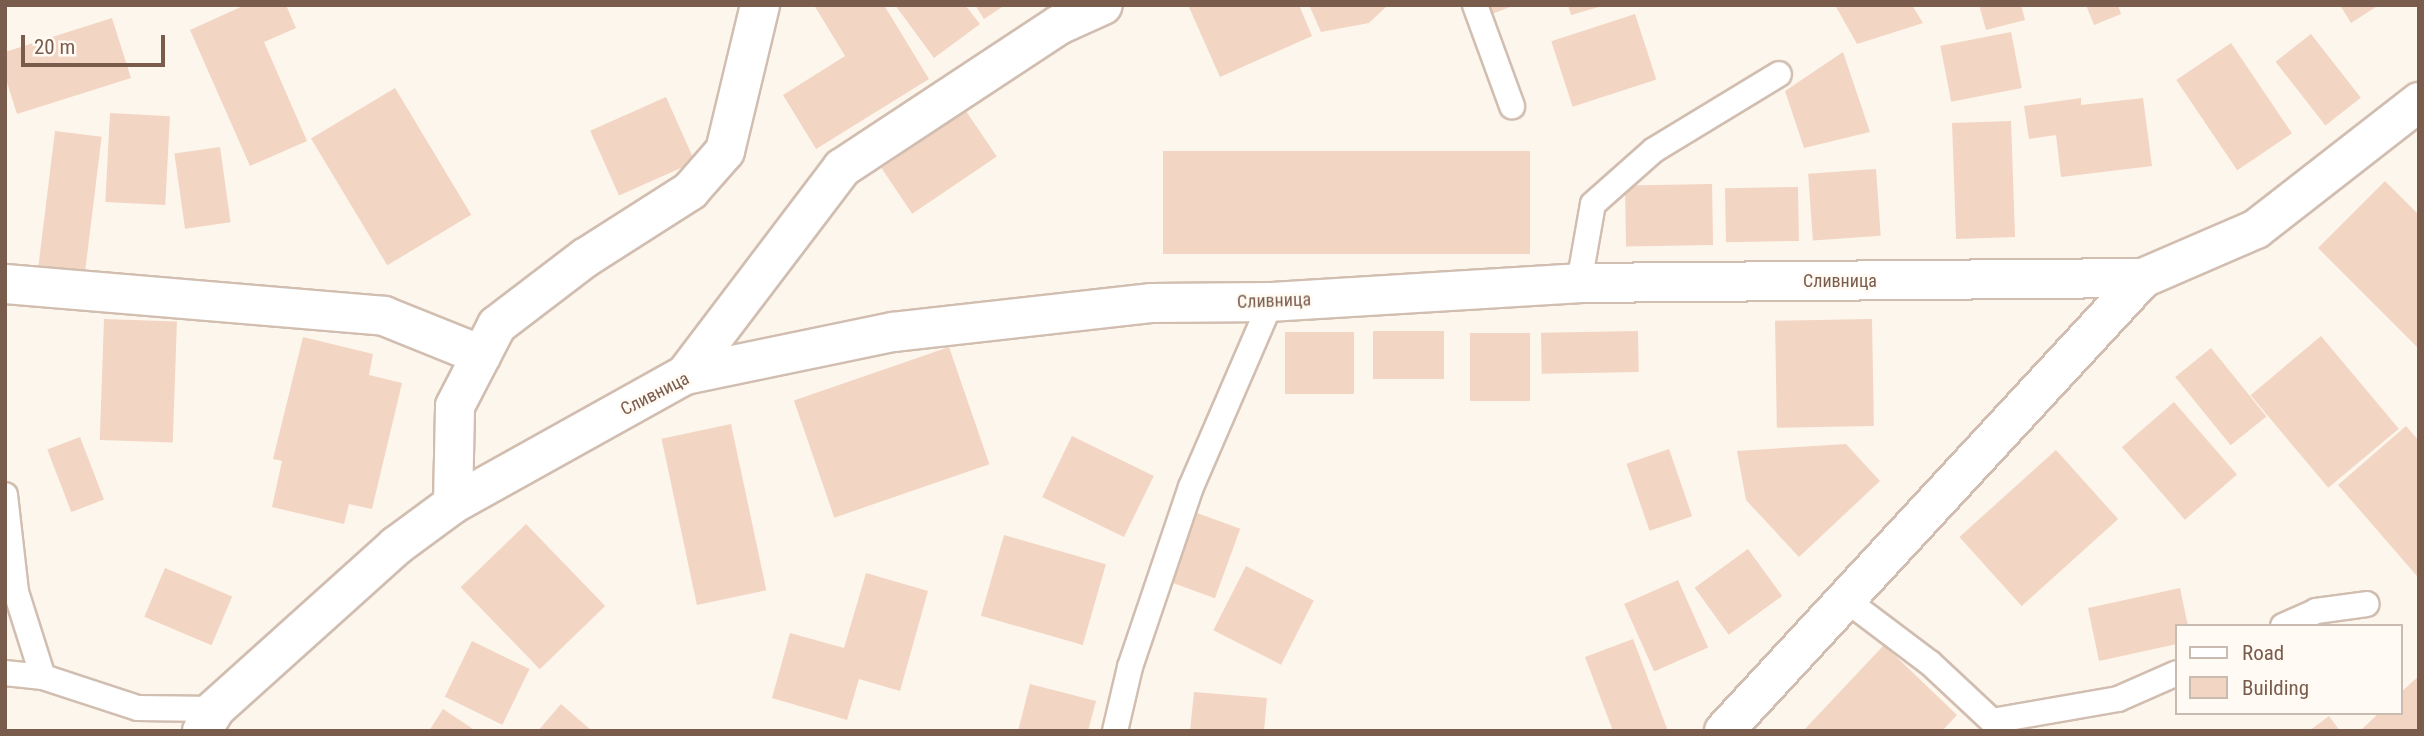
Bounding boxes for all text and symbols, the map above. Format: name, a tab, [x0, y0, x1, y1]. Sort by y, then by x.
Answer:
scale bar	[24, 21, 168, 65]
text: 20 m	[34, 35, 75, 59]
street label: Сливница	[1803, 270, 1877, 292]
street label: Сливница	[1237, 289, 1311, 313]
street label: Сливница	[617, 368, 693, 420]
legend	[2176, 624, 2403, 715]
text: Road	[2242, 641, 2284, 665]
text: Building	[2242, 676, 2309, 700]

